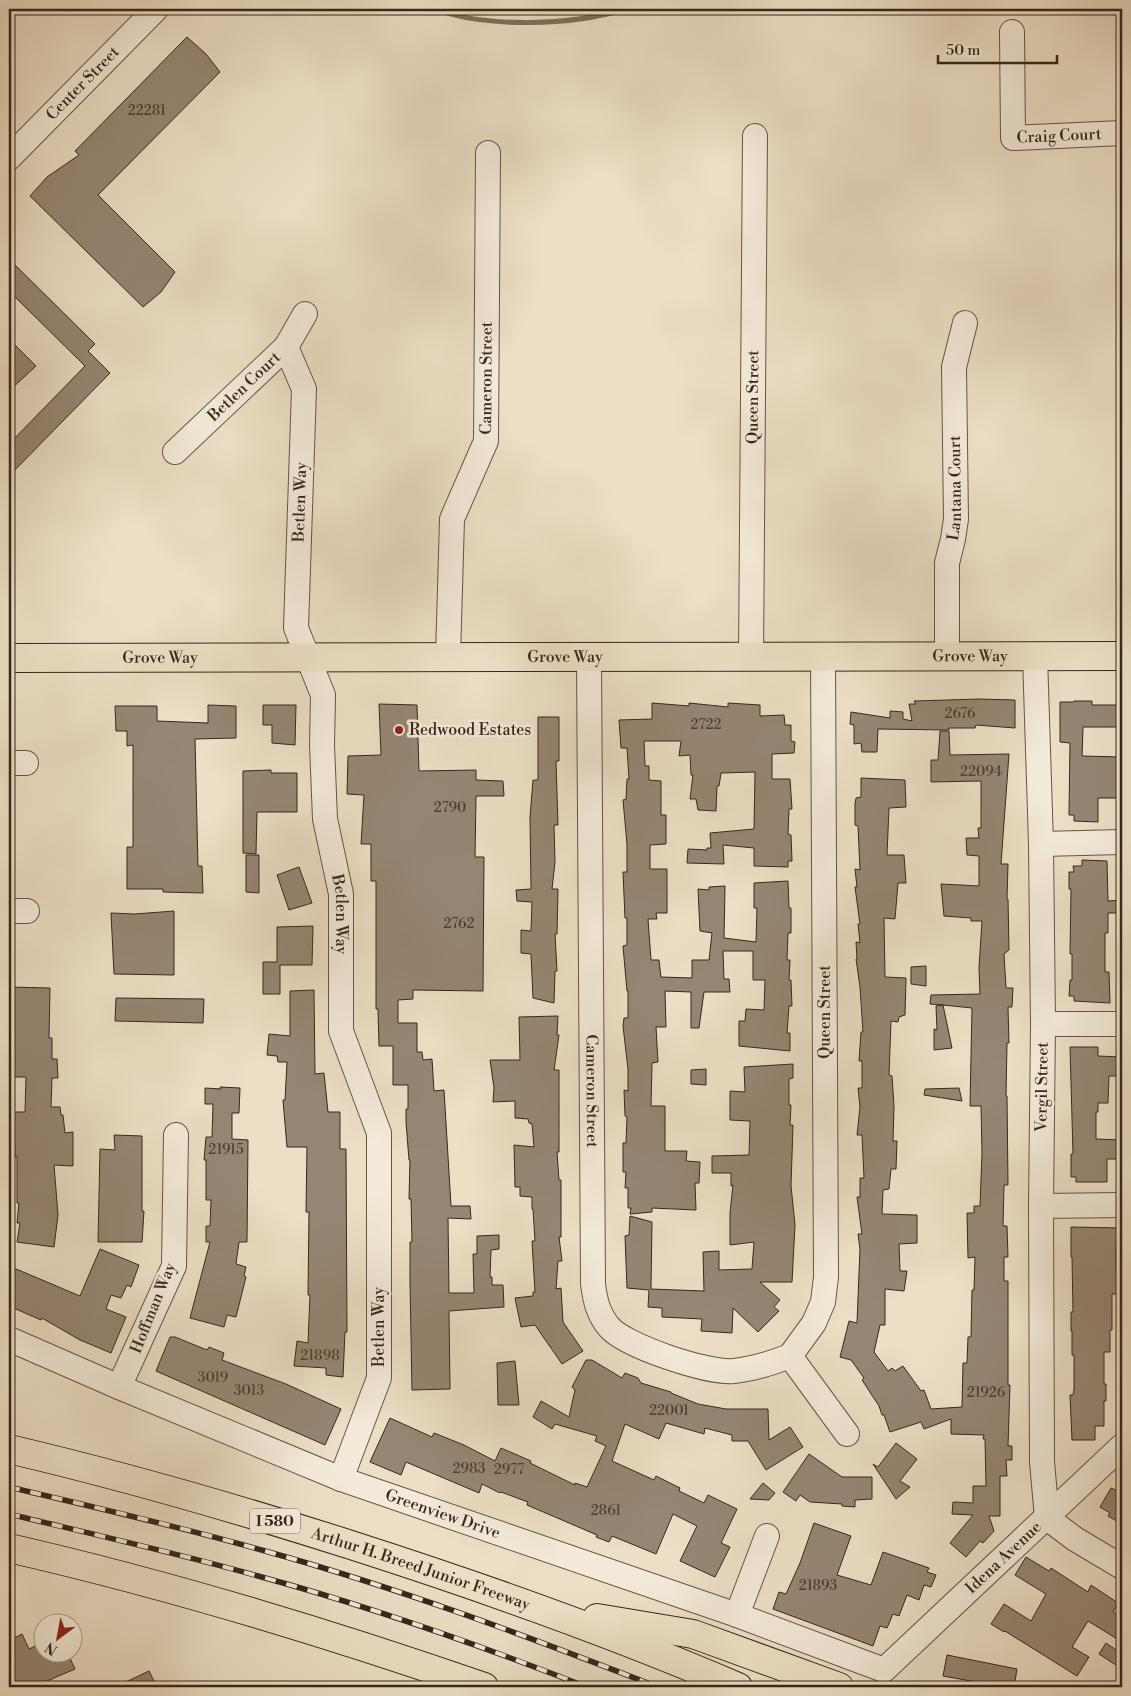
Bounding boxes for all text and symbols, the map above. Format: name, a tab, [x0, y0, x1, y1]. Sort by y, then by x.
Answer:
scale bar	[938, 32, 1057, 64]
text: 50 m	[946, 41, 980, 60]
street label: Center Street	[42, 42, 124, 124]
house number: 22281	[128, 102, 166, 120]
street label: Craig Court	[1016, 124, 1102, 148]
street label: Cameron Street	[476, 321, 497, 435]
street label: Betlen Court	[203, 347, 285, 427]
street label: Queen Street	[743, 350, 763, 444]
street label: Lantana Court	[943, 435, 966, 542]
street label: Betlen Way	[289, 461, 311, 543]
street label: Grove Way	[932, 646, 1008, 666]
street label: Grove Way	[527, 647, 603, 667]
street label: Grove Way	[122, 648, 198, 668]
house number: 2676	[945, 705, 976, 723]
house number: 2722	[691, 716, 721, 734]
place label: Redwood Estates	[409, 720, 531, 740]
marker: Redwood Estates	[393, 724, 405, 736]
house number: 22094	[960, 763, 1002, 781]
house number: 2790	[434, 799, 466, 817]
street label: Betlen Way	[327, 871, 351, 954]
house number: 2762	[444, 915, 475, 933]
street label: Queen Street	[815, 965, 835, 1059]
street label: Cameron Street	[581, 1034, 602, 1148]
street label: Vergil Street	[1031, 1042, 1053, 1133]
house number: 21915	[208, 1141, 244, 1159]
street label: Hoffman Way	[126, 1260, 180, 1356]
street label: Betlen Way	[369, 1287, 389, 1368]
house number: 21898	[300, 1347, 340, 1365]
house number: 3019	[198, 1369, 228, 1387]
house number: 3013	[234, 1382, 264, 1400]
house number: 21926	[967, 1384, 1006, 1402]
house number: 22001	[649, 1402, 689, 1420]
house number: 2983	[453, 1460, 486, 1478]
house number: 2977	[494, 1461, 524, 1479]
street label: Greenview Drive	[383, 1485, 503, 1543]
house number: 2861	[591, 1502, 621, 1520]
road number: I 580	[250, 1508, 300, 1534]
street label: Idena Avenue	[961, 1517, 1046, 1598]
street label: Arthur H. Breed Junior Freeway	[308, 1523, 533, 1615]
house number: 21893	[799, 1577, 838, 1595]
north arrow	[32, 1614, 82, 1664]
text: N	[42, 1638, 61, 1659]

